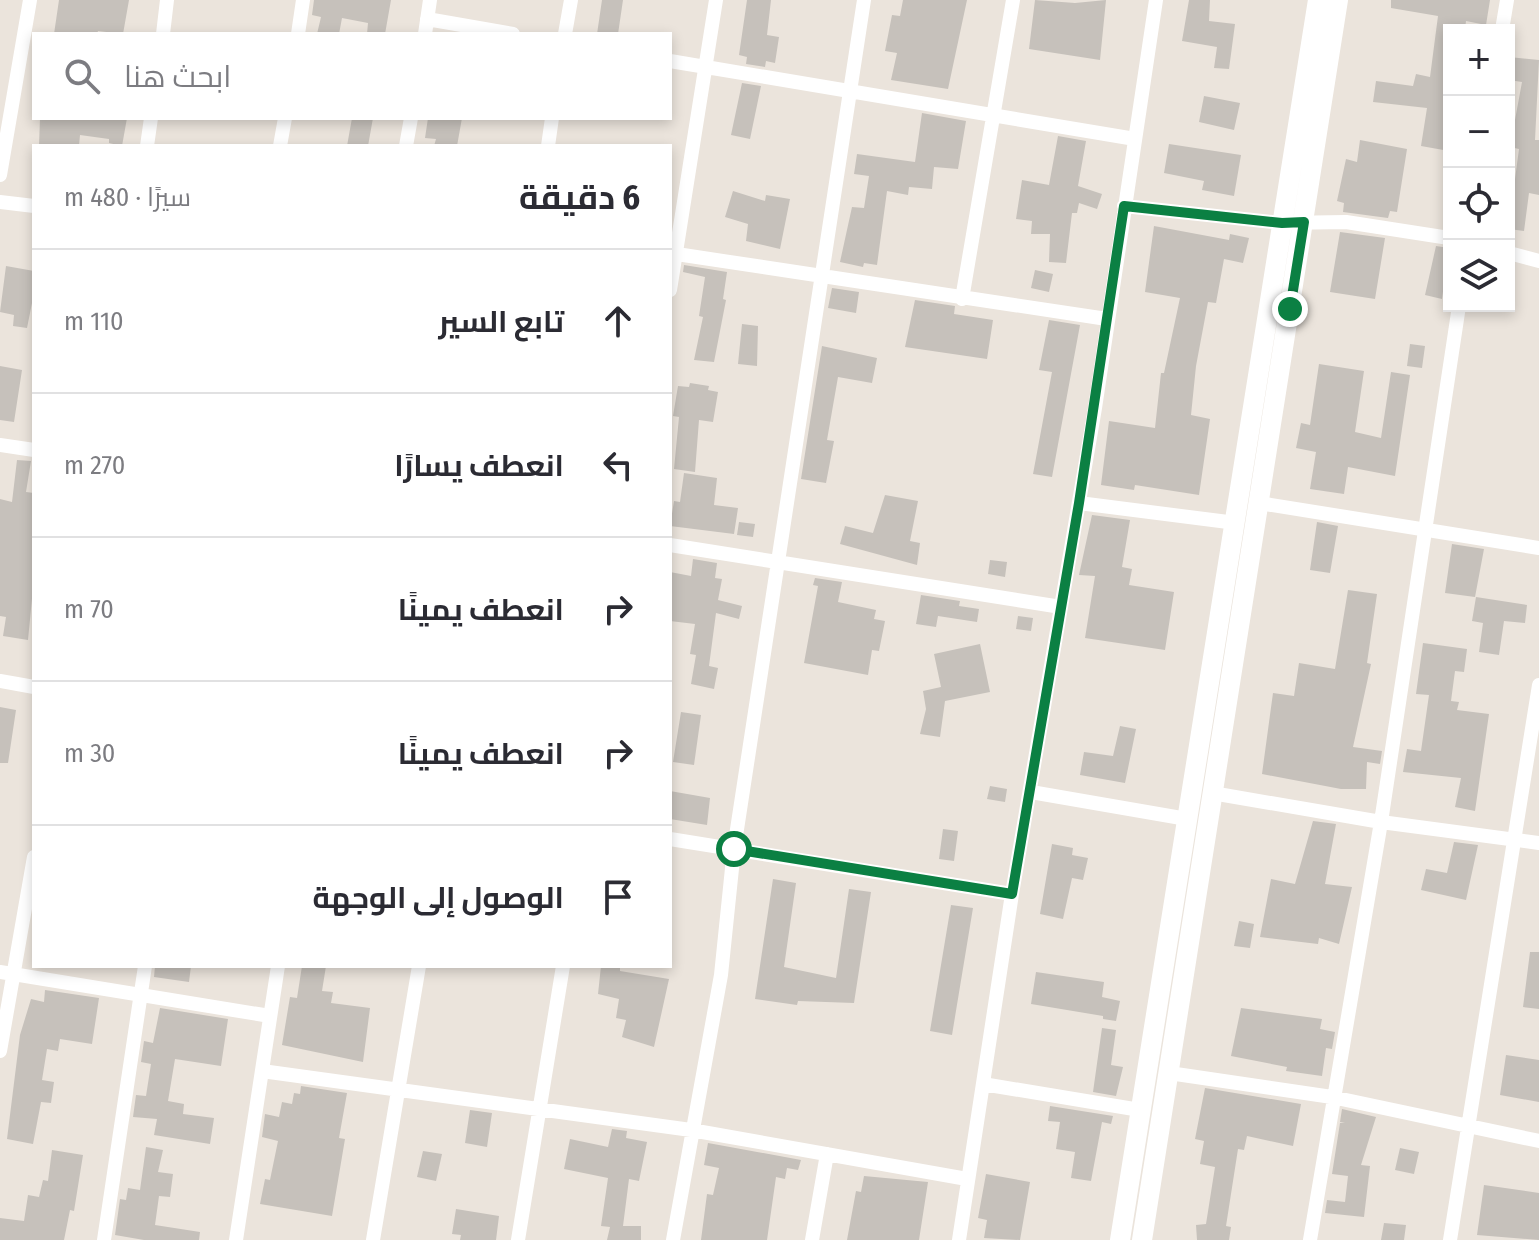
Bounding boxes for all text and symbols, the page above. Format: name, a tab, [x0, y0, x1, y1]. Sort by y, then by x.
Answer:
map controls	[1443, 24, 1515, 312]
button: +	[1443, 24, 1515, 96]
search box	[32, 32, 672, 120]
icon: search	[60, 54, 104, 98]
text: ابحث هنا	[124, 59, 231, 95]
button: −	[1443, 96, 1515, 168]
button: locate	[1443, 168, 1515, 240]
text: 6 دقيقة	[519, 177, 640, 218]
text: سيرًا · 480 m	[64, 182, 191, 213]
button: layers	[1443, 240, 1515, 312]
route end	[1272, 291, 1308, 327]
icon: ahead	[596, 299, 640, 343]
text: تابع السير	[438, 304, 564, 340]
text: 110 m	[64, 306, 124, 337]
icon: left	[596, 443, 640, 487]
text: انعطف يسارًا	[394, 448, 564, 484]
text: 270 m	[64, 450, 125, 481]
icon: right	[596, 587, 640, 631]
text: انعطف يمينًا	[398, 592, 564, 628]
text: 70 m	[64, 594, 114, 625]
icon: right	[596, 731, 640, 775]
text: انعطف يمينًا	[398, 736, 564, 772]
text: 30 m	[64, 738, 115, 769]
route start	[716, 831, 752, 867]
icon: arrive	[596, 875, 640, 919]
text: الوصول إلى الوجهة	[313, 880, 564, 916]

